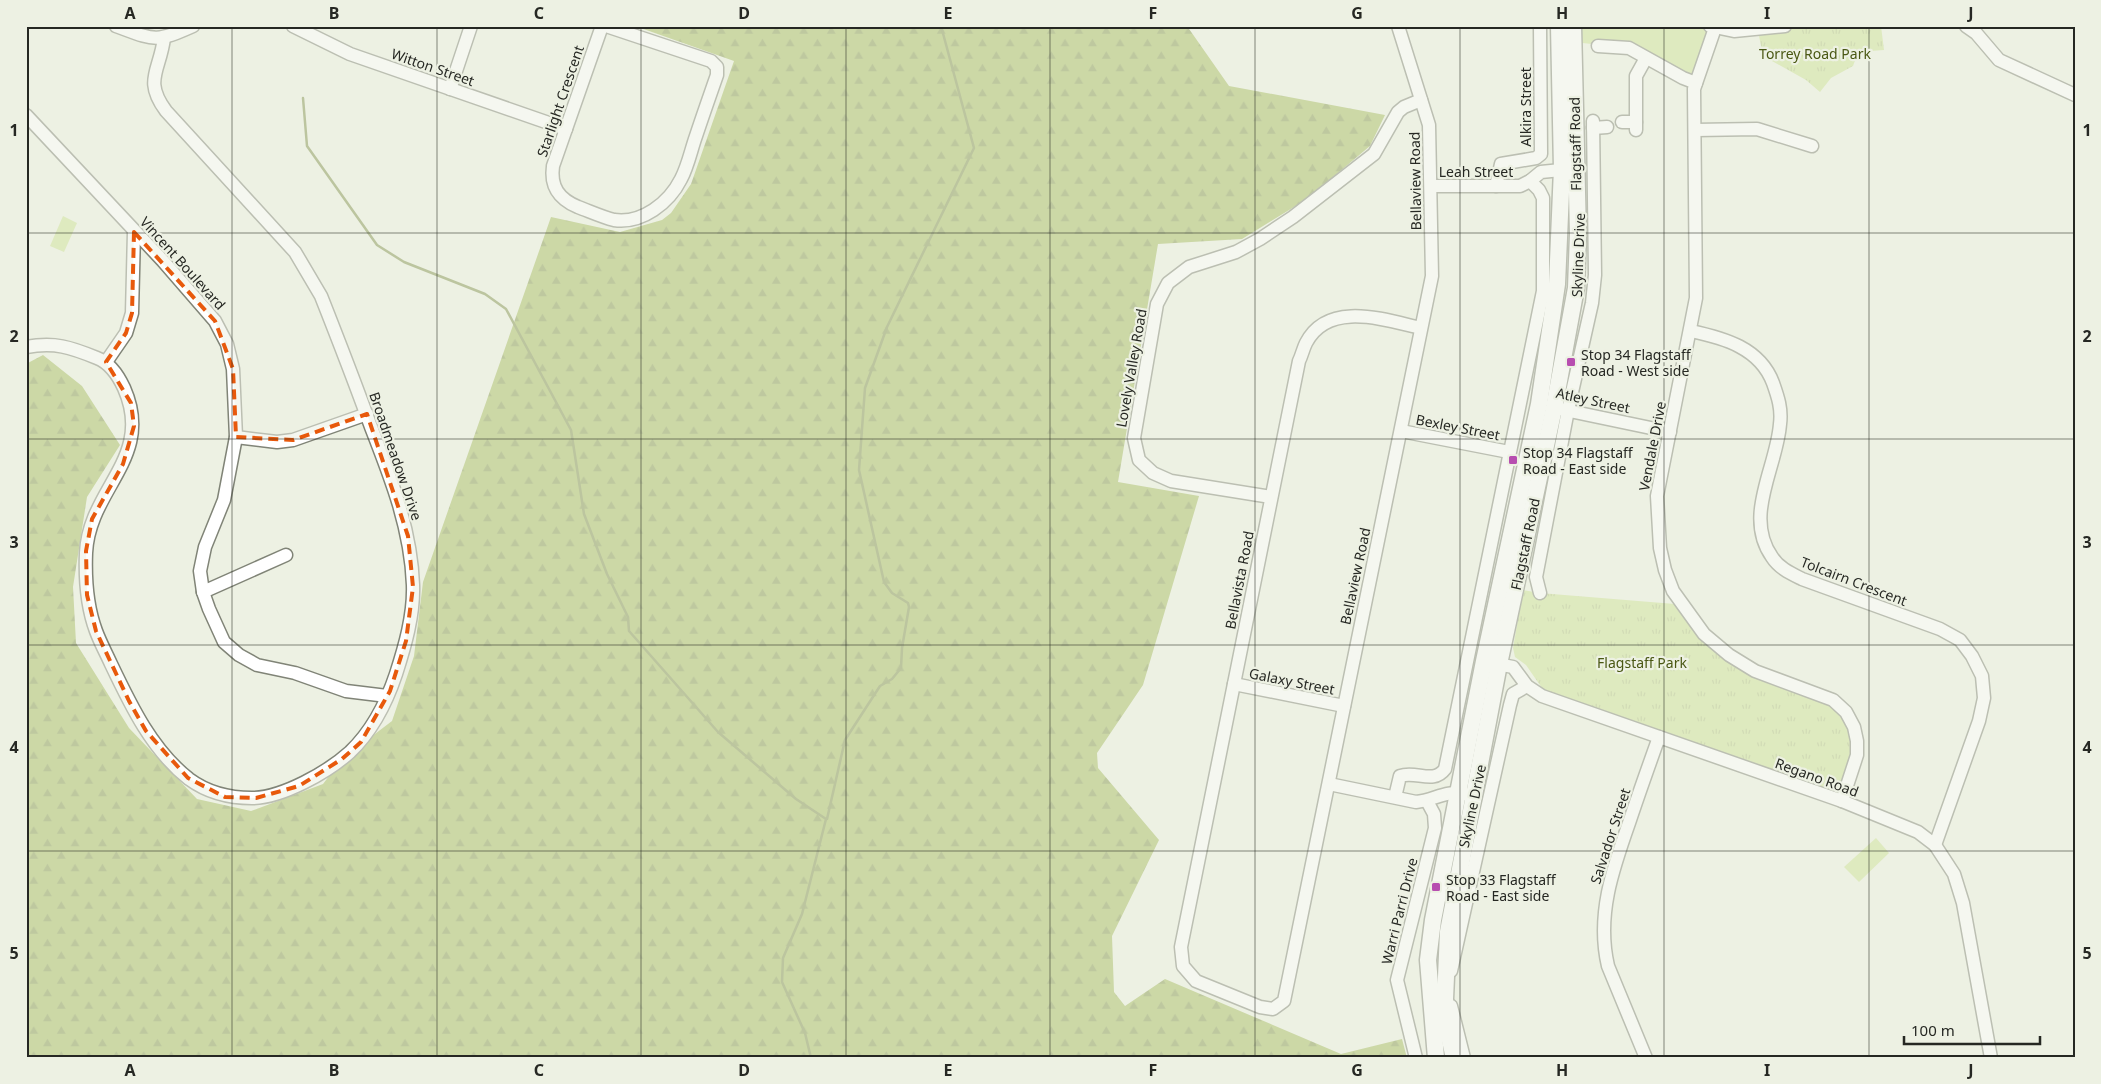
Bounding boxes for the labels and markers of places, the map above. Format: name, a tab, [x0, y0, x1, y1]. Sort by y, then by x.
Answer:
place label: Stop 34 Flagstaff Road - West side	[1581, 345, 1692, 380]
marker: Stop 34 Flagstaff Road - West side	[1565, 356, 1577, 368]
place label: Stop 34 Flagstaff Road - East side	[1523, 443, 1634, 478]
marker: Stop 34 Flagstaff Road - East side	[1507, 454, 1519, 466]
place label: Stop 33 Flagstaff Road - East side	[1446, 870, 1557, 905]
marker: Stop 33 Flagstaff Road - East side	[1430, 881, 1442, 893]

